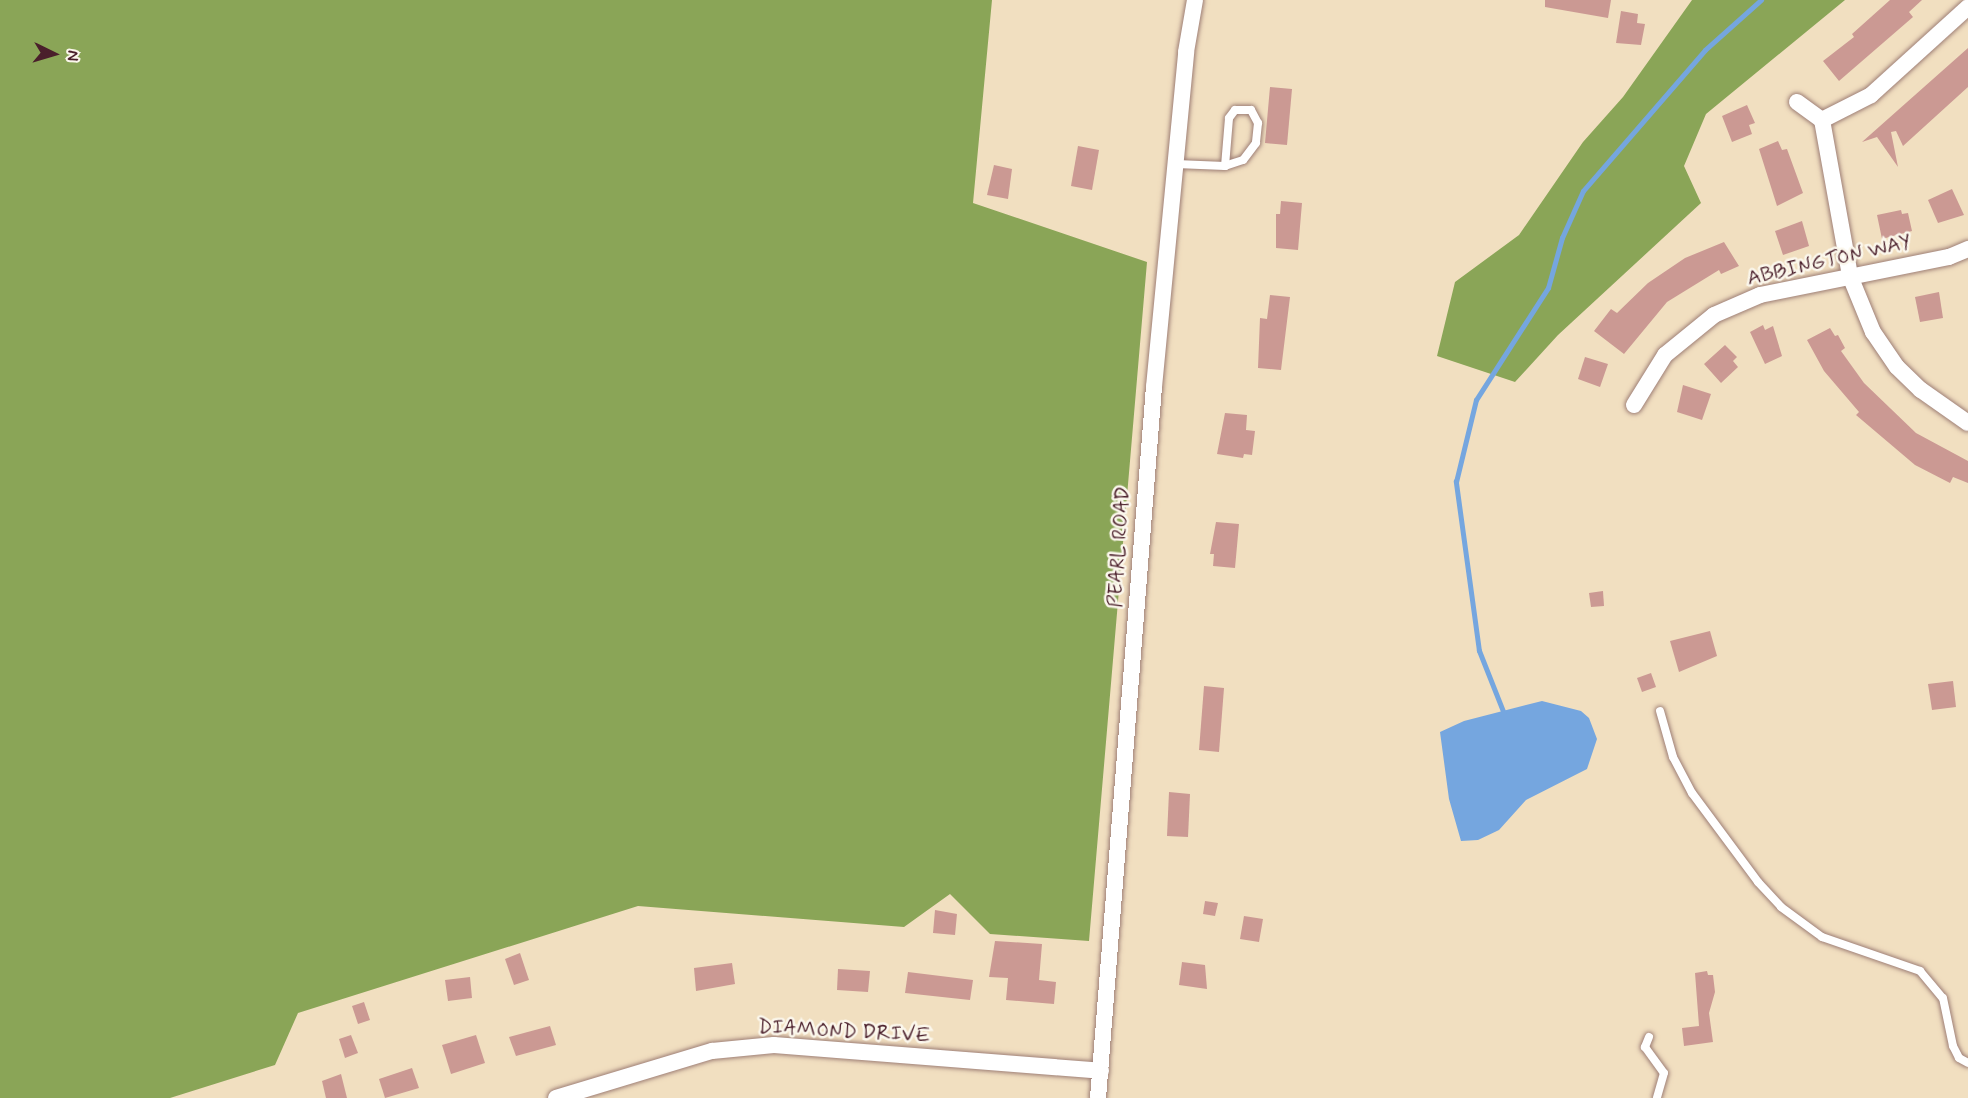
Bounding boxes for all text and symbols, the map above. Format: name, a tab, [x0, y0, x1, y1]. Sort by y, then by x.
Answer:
north arrow	[24, 24, 84, 84]
text: N	[62, 49, 83, 62]
street label: ABBINGTON WAY	[1744, 229, 1914, 291]
street label: PEARL ROAD	[1102, 486, 1136, 608]
street label: DIAMOND DRIVE	[757, 1014, 931, 1048]

